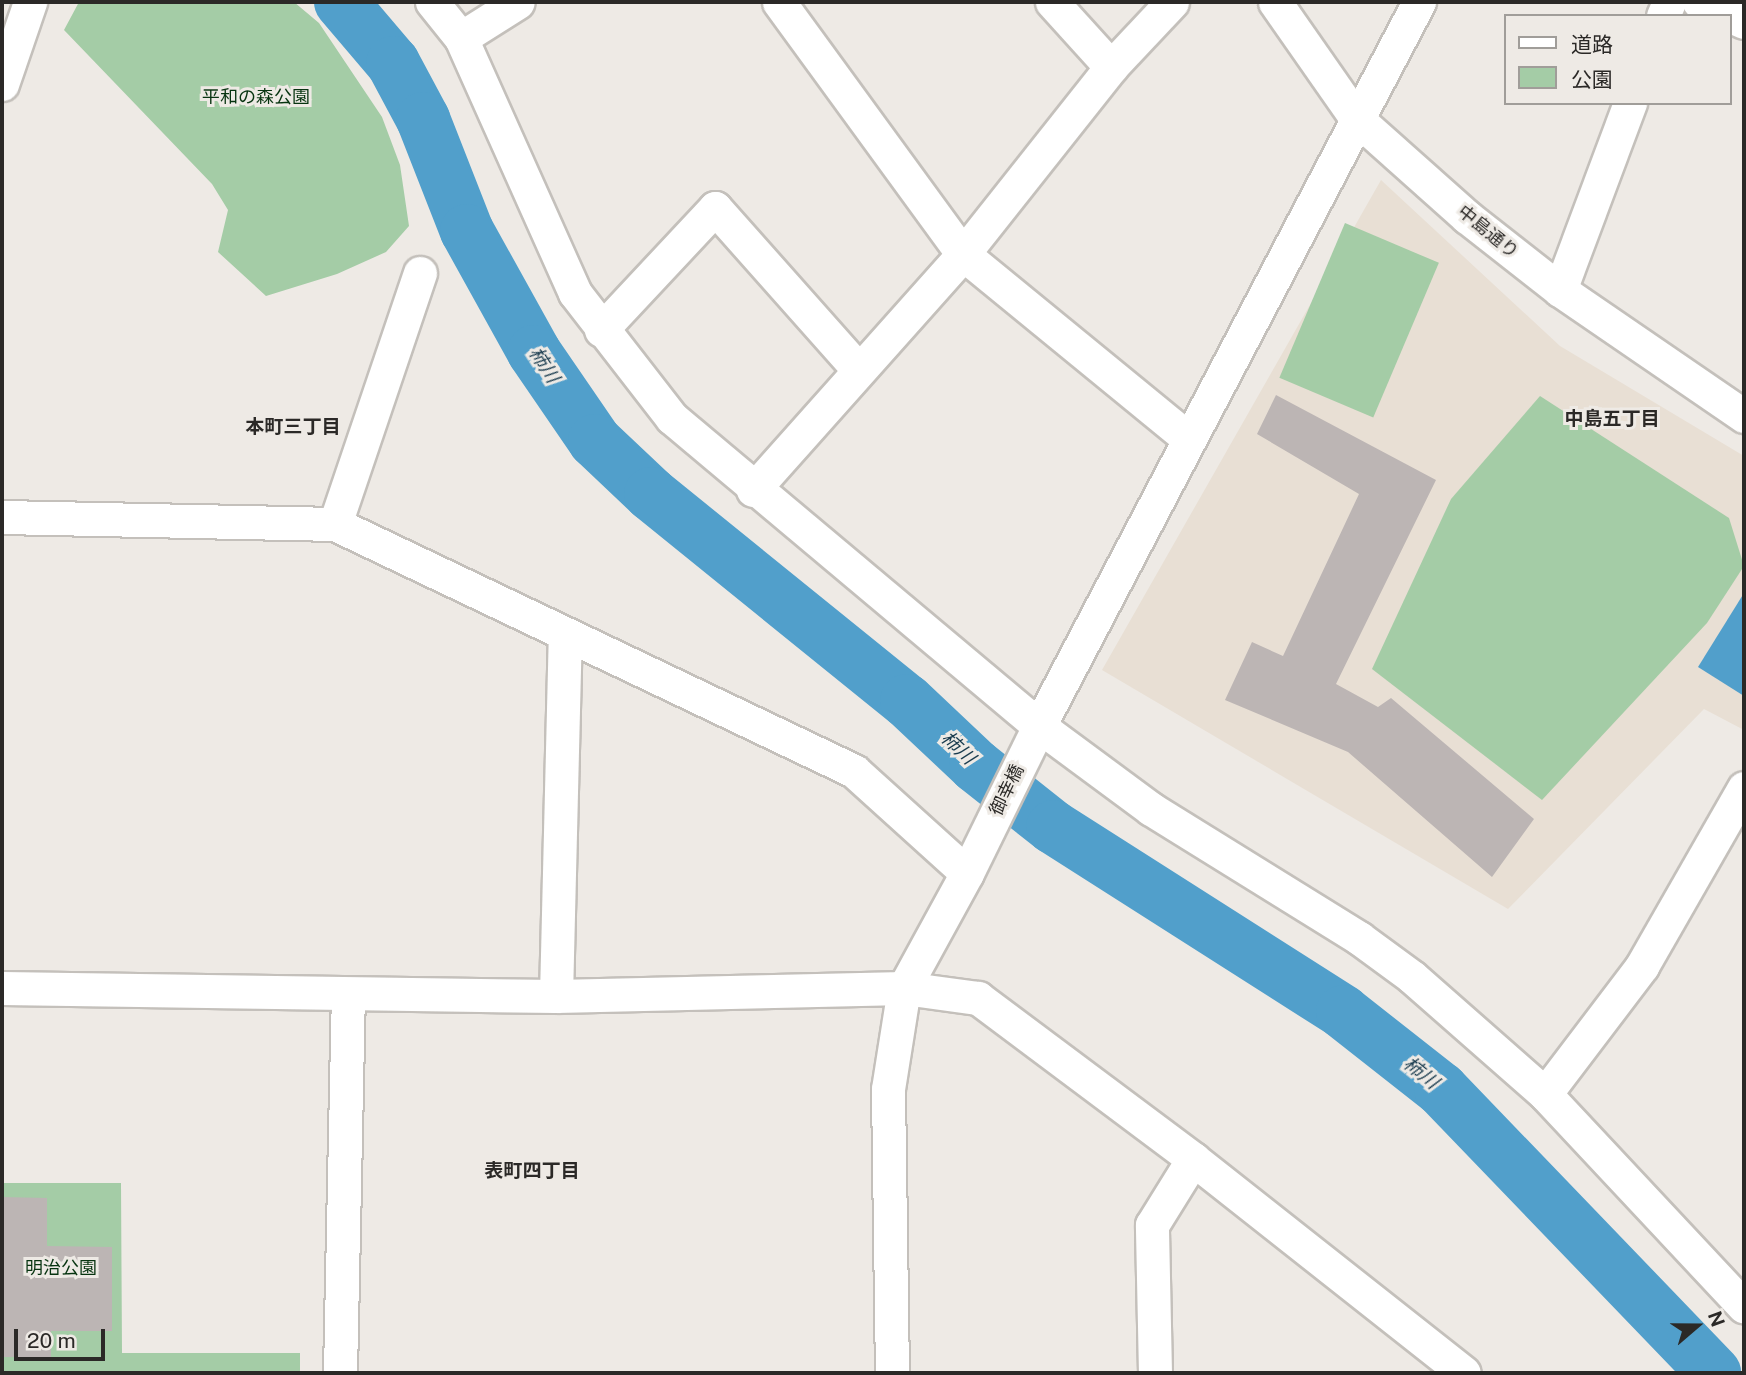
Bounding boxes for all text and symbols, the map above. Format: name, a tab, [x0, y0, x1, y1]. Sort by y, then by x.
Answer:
legend	[1504, 14, 1732, 105]
text: 道路	[1571, 32, 1613, 57]
text: 公園	[1571, 67, 1613, 92]
park label: 平和の森公園	[202, 86, 310, 108]
street label: 中島通り	[1453, 201, 1523, 263]
water label: 柿川	[524, 343, 564, 387]
district label: 中島五丁目	[1565, 408, 1659, 430]
district label: 本町三丁目	[246, 416, 340, 438]
water label: 柿川	[936, 727, 980, 769]
street label: 御幸橋	[985, 761, 1029, 819]
water label: 柿川	[1399, 1052, 1443, 1094]
district label: 表町四丁目	[485, 1160, 579, 1182]
park label: 明治公園	[25, 1257, 97, 1279]
north arrow	[1662, 1291, 1732, 1361]
text: N	[1704, 1308, 1730, 1330]
scale bar	[18, 1316, 108, 1360]
text: 20 m	[27, 1328, 76, 1353]

